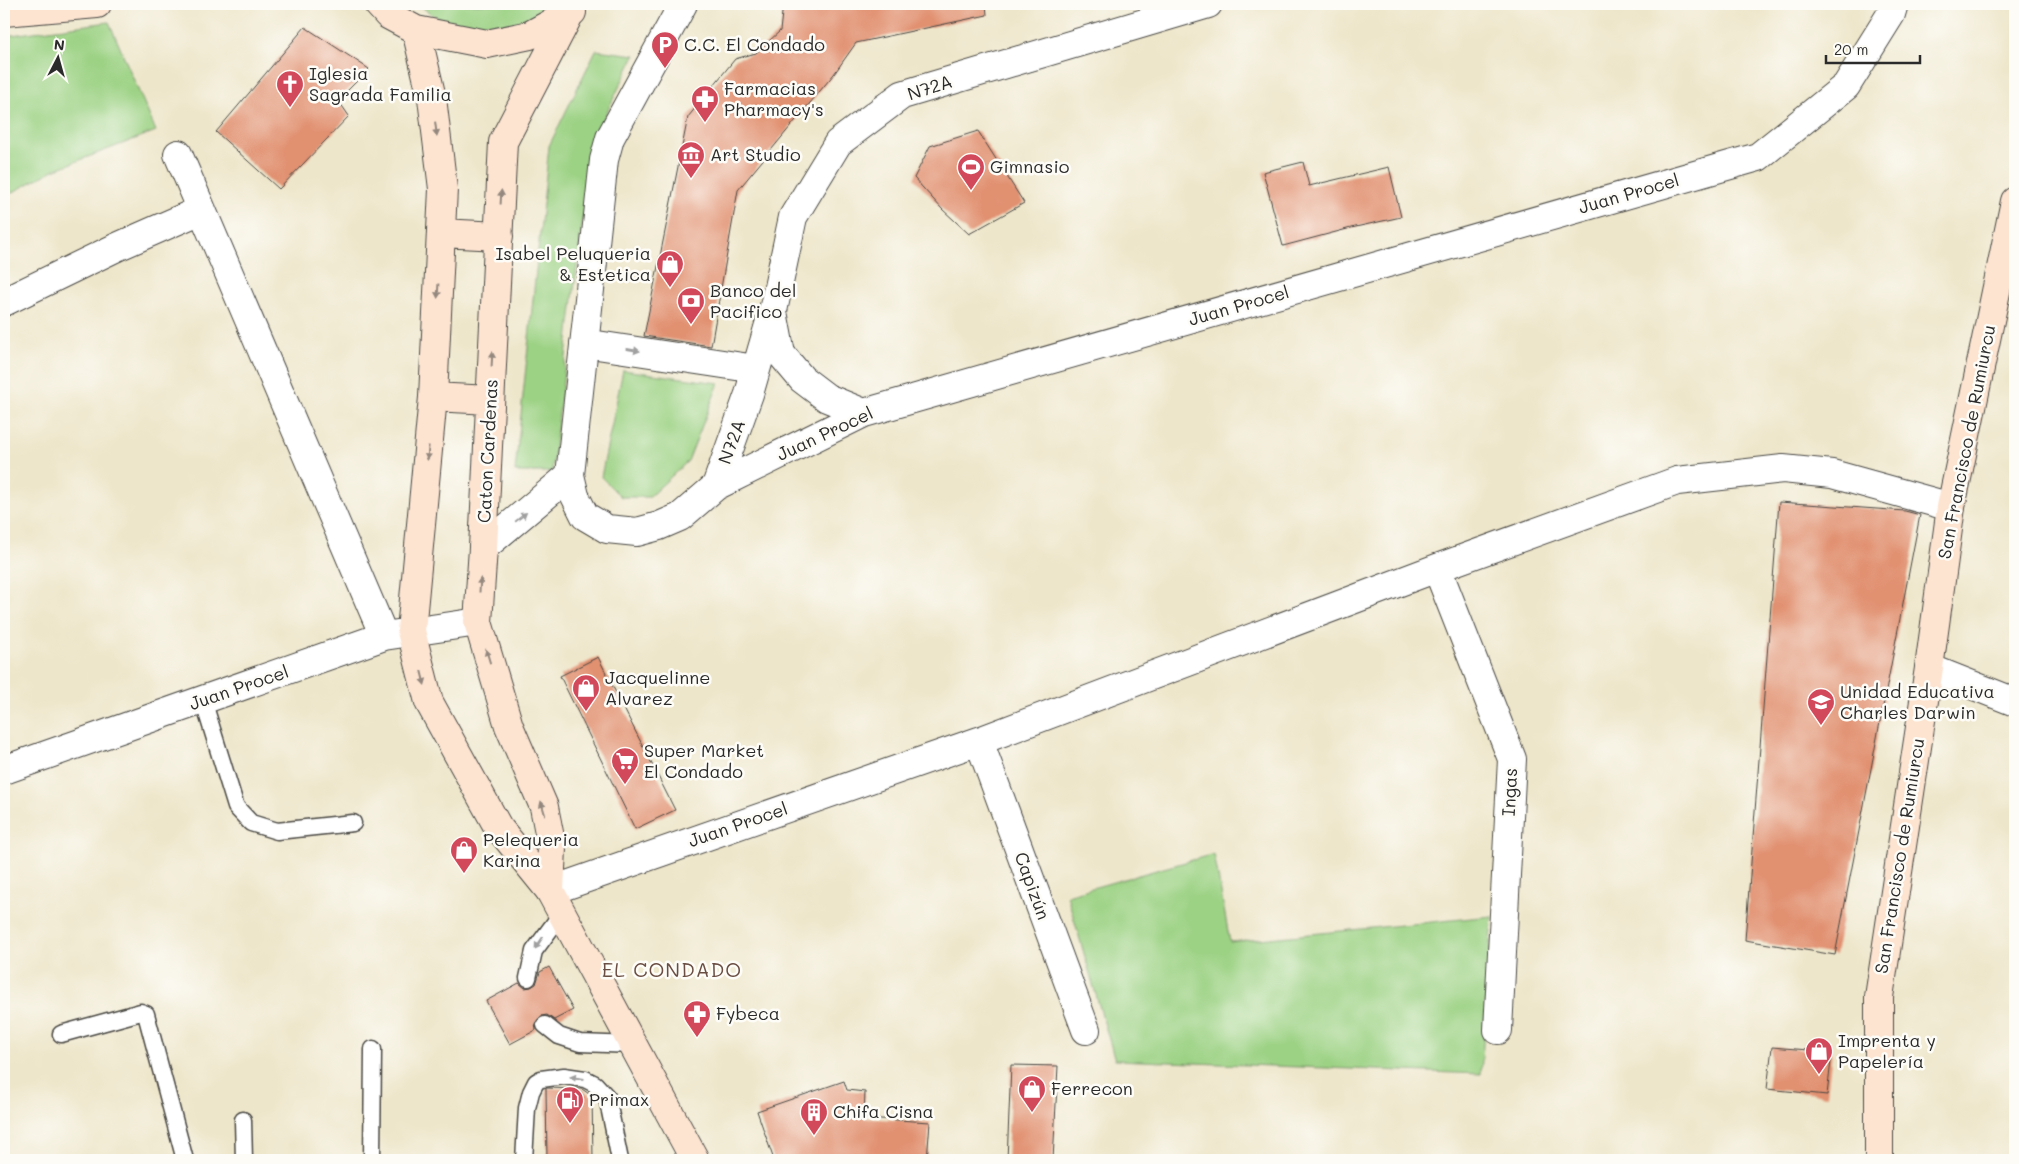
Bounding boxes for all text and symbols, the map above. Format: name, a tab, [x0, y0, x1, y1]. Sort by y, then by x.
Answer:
parking icon: C.C. El Condado	[650, 30, 680, 69]
north arrow	[32, 32, 82, 82]
place label: C.C. El Condado	[684, 32, 825, 56]
scale bar	[1826, 32, 1920, 64]
text: N	[53, 35, 66, 55]
text: 20 m	[1834, 39, 1868, 59]
place label: Iglesia Sagrada Familia	[309, 61, 452, 106]
church icon: Iglesia Sagrada Familia	[275, 69, 305, 108]
street label: N72A	[904, 69, 955, 106]
place label: Farmacias Pharmacy's	[724, 76, 824, 121]
pharmacy icon: Farmacias Pharmacy's	[690, 84, 720, 123]
one-way arrow	[432, 121, 440, 137]
museum icon: Art Studio	[676, 140, 706, 179]
place label: Art Studio	[710, 142, 801, 166]
sports icon: Gimnasio	[956, 152, 986, 191]
place label: Gimnasio	[990, 154, 1070, 178]
street label: Juan Procel	[1576, 167, 1682, 219]
one-way arrow	[497, 189, 505, 205]
place label: Isabel Peluqueria & Estetica	[495, 241, 651, 286]
shop icon: Isabel Peluqueria & Estetica	[655, 249, 685, 288]
place label: Banco del Pacifico	[710, 278, 796, 323]
street label: Juan Procel	[1186, 279, 1292, 331]
one-way arrow	[434, 283, 442, 299]
bank icon: Banco del Pacifico	[676, 286, 706, 325]
street label: San Francisco de Rumiurcu	[1932, 323, 2001, 561]
one-way arrow	[625, 346, 641, 354]
one-way arrow	[488, 351, 496, 367]
street label: Caton Cardenas	[471, 378, 503, 523]
street label: Juan Procel	[773, 400, 877, 466]
street label: N72A	[712, 416, 750, 467]
one-way arrow	[424, 445, 432, 461]
one-way arrow	[515, 512, 527, 523]
one-way arrow	[477, 577, 485, 593]
one-way arrow	[483, 648, 491, 663]
street label: Juan Procel	[186, 659, 292, 715]
place label: Jacquelinne Alvarez	[605, 665, 710, 710]
one-way arrow	[419, 671, 427, 686]
shop icon: Jacquelinne Alvarez	[571, 673, 601, 712]
place label: Unidad Educativa Charles Darwin	[1840, 679, 1995, 724]
school or university icon: Unidad Educativa Charles Darwin	[1806, 687, 1836, 726]
street label: San Francisco de Rumiurcu	[1869, 736, 1929, 975]
place label: Super Market El Condado	[644, 738, 764, 783]
supermarket icon: Super Market El Condado	[610, 746, 640, 785]
street label: Ingas	[1496, 767, 1522, 817]
street label: Juan Procel	[685, 796, 791, 852]
one-way arrow	[539, 800, 547, 815]
place label: Pelequeria Karina	[483, 827, 579, 872]
shop icon: Pelequeria Karina	[449, 835, 479, 874]
street label: Capizún	[1010, 848, 1056, 923]
one-way arrow	[535, 936, 544, 950]
district label: EL CONDADO	[602, 956, 742, 982]
pharmacy icon: Fybeca	[682, 999, 712, 1038]
place label: Fybeca	[716, 1001, 780, 1025]
place label: Imprenta y Papelería	[1838, 1028, 1936, 1073]
shop icon: Imprenta y Papelería	[1804, 1036, 1834, 1075]
one-way arrow	[569, 1074, 585, 1082]
shop icon: Ferrecon	[1017, 1074, 1047, 1113]
place label: Ferrecon	[1051, 1076, 1133, 1100]
fuel station icon: Primax	[555, 1085, 585, 1124]
place label: Primax	[589, 1087, 649, 1111]
building icon: Chifa Cisna	[799, 1097, 829, 1136]
place label: Chifa Cisna	[833, 1099, 934, 1123]

